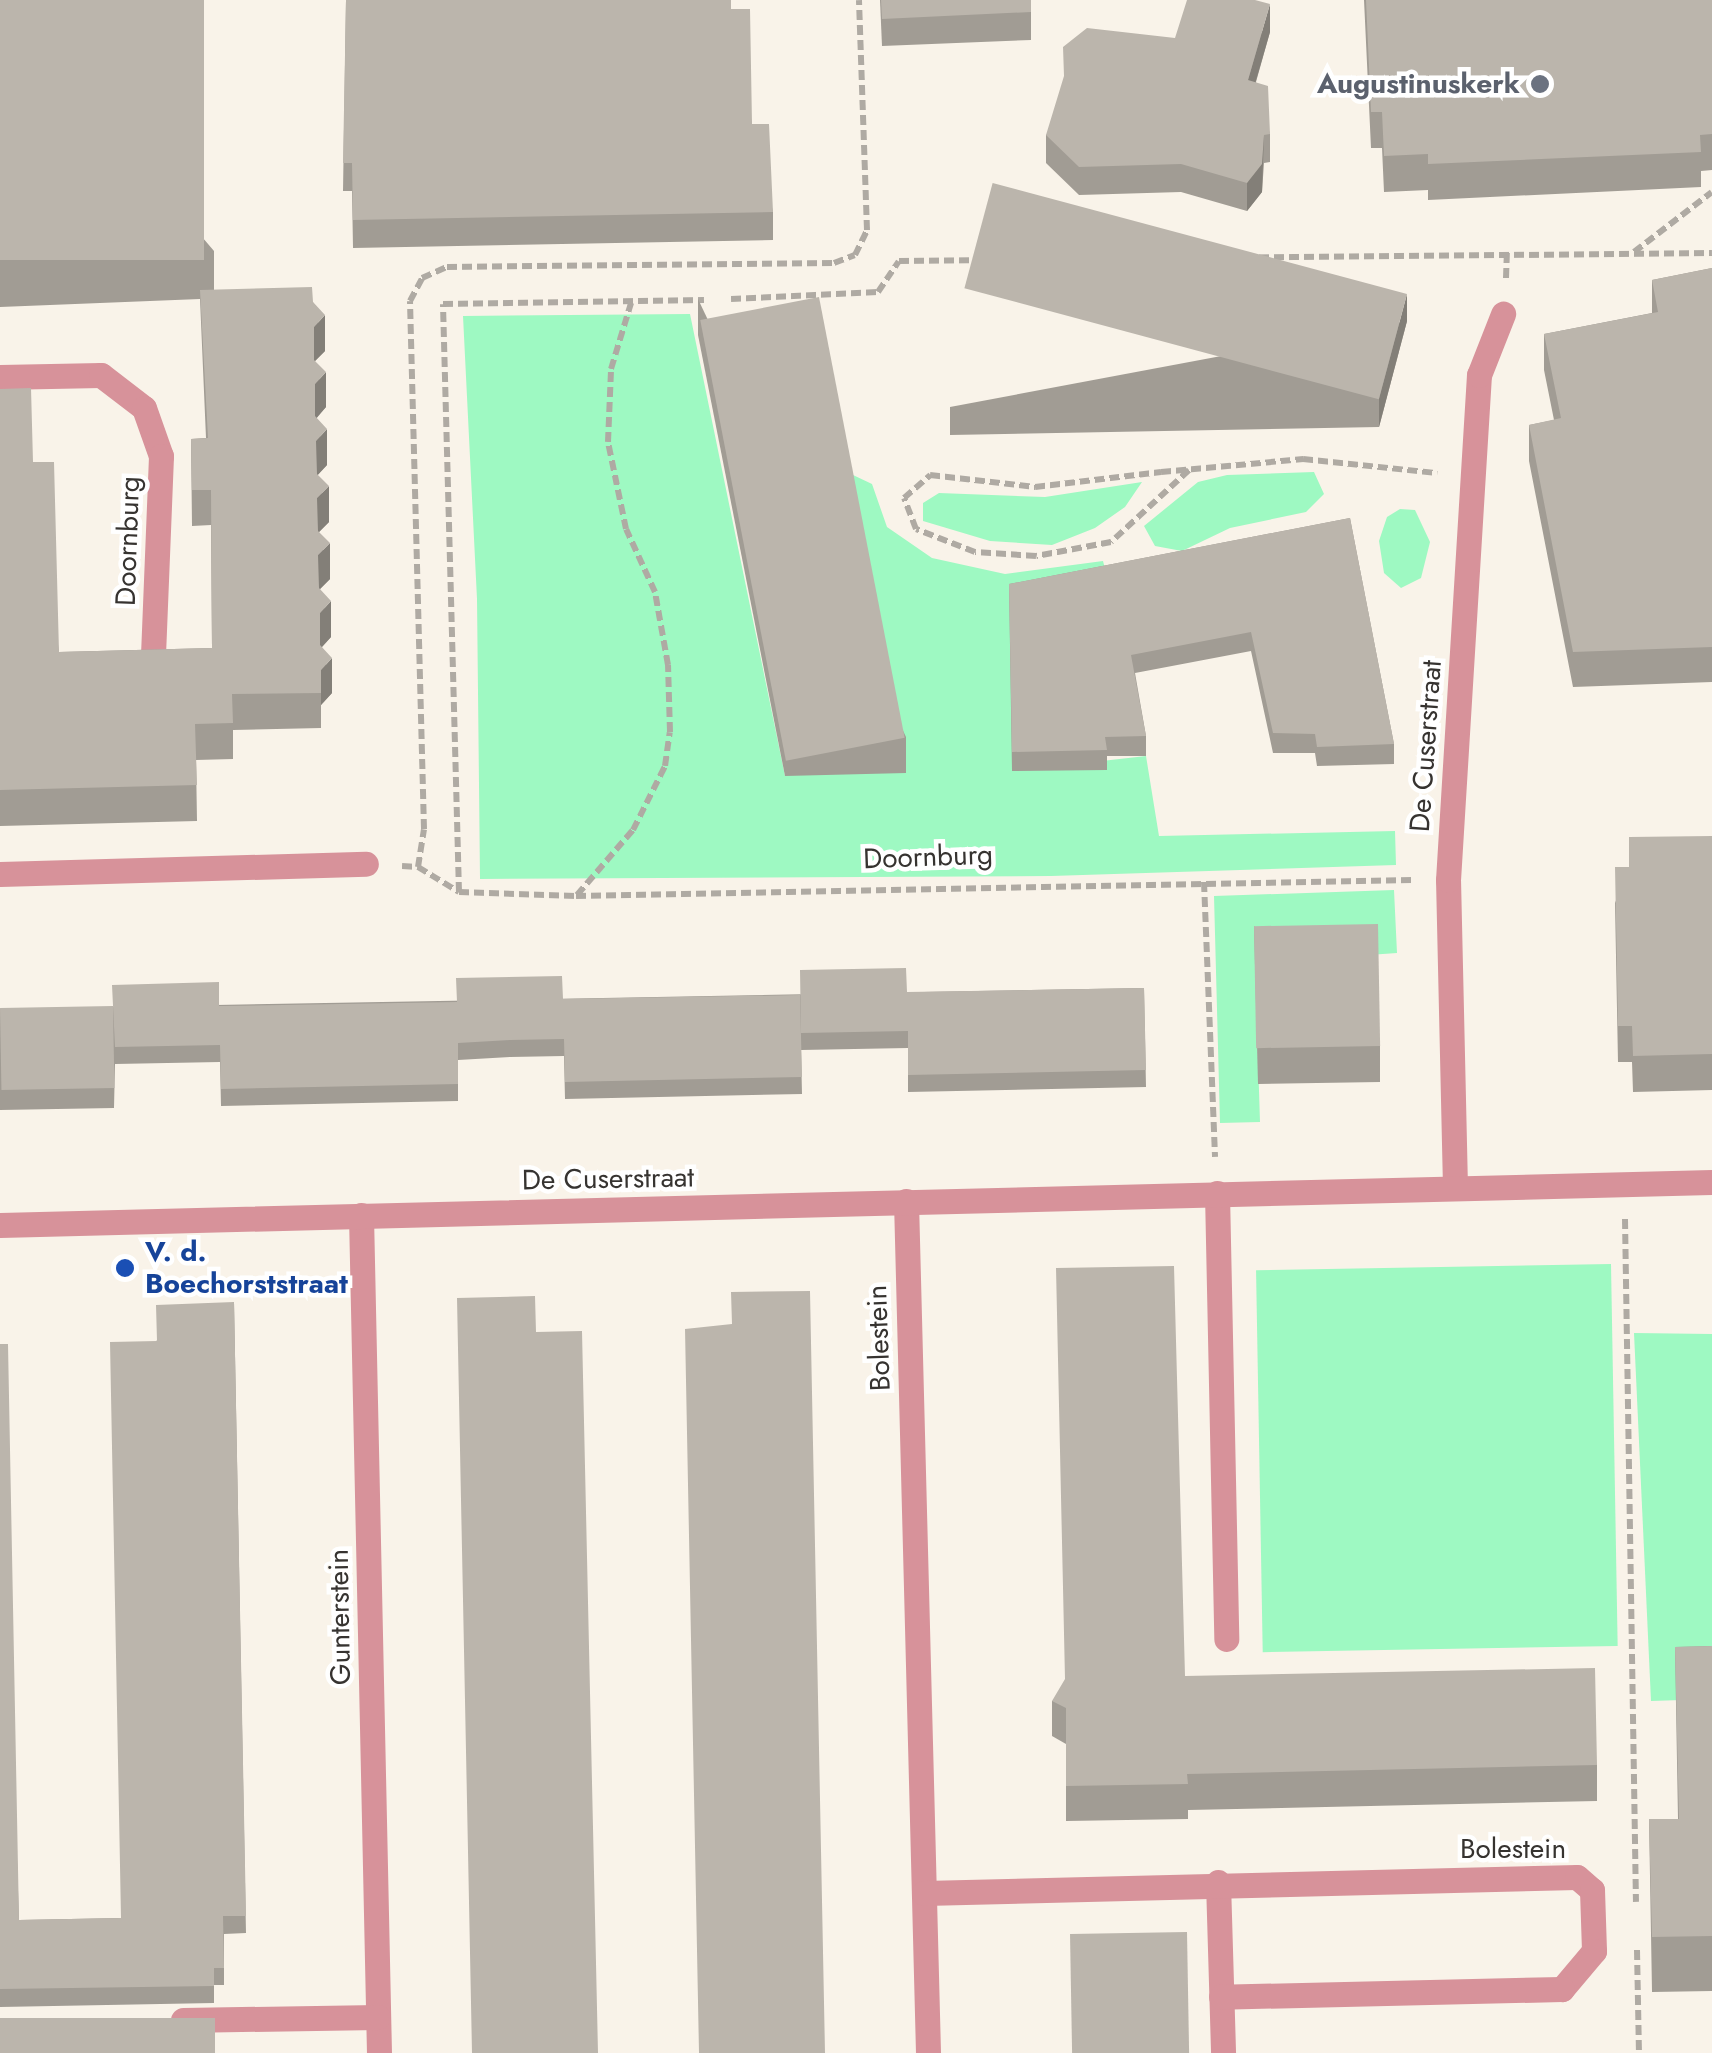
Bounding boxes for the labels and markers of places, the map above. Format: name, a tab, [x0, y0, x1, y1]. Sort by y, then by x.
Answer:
place label: Augustinuskerk	[1317, 67, 1520, 101]
marker: Augustinuskerk	[1529, 73, 1551, 95]
place label: V. d. Boechorststraat	[145, 1235, 348, 1301]
marker: V. d. Boechorststraat	[114, 1257, 136, 1279]

